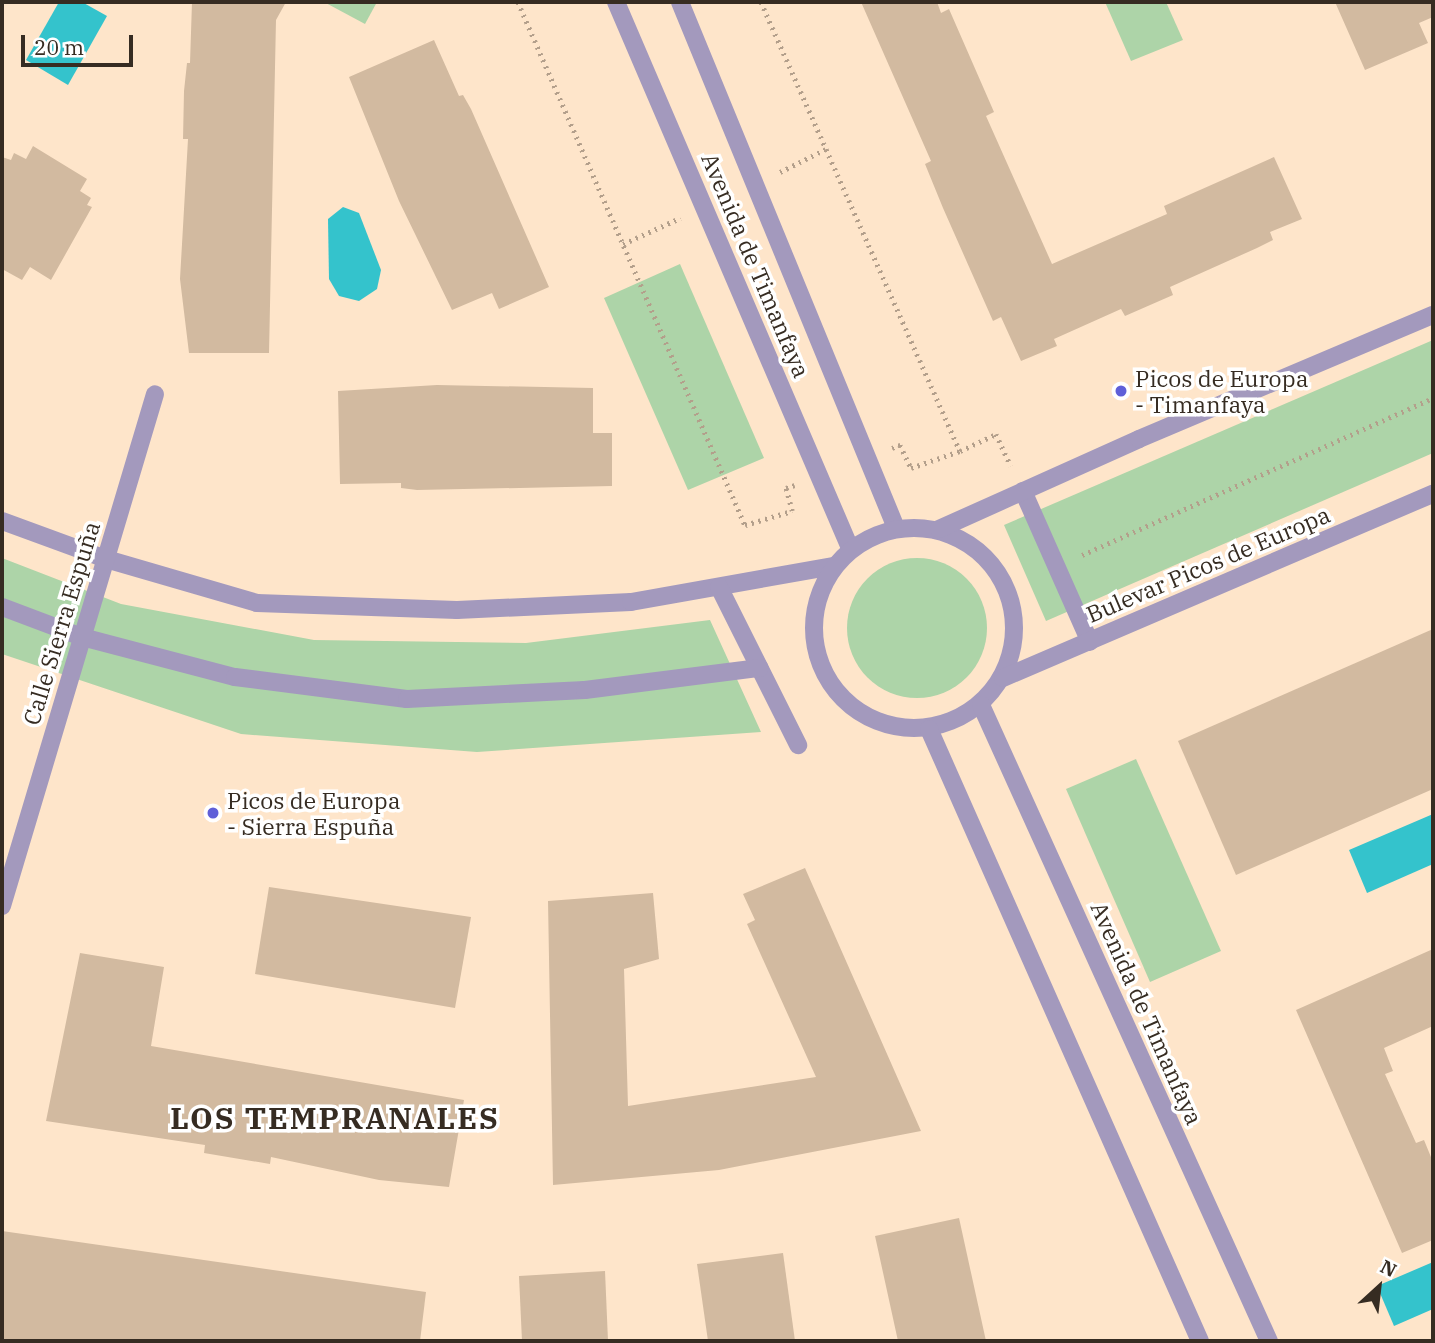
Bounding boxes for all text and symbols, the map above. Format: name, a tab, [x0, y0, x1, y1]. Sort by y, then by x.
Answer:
scale bar	[24, 21, 136, 65]
text: 20 m	[34, 33, 84, 61]
street label: Avenida de Timanfaya	[696, 149, 816, 381]
place label: Picos de Europa - Timanfaya	[1135, 364, 1308, 418]
marker: Picos de Europa - Timanfaya	[1113, 383, 1129, 399]
street label: Bulevar Picos de Europa	[1082, 500, 1334, 628]
street label: Calle Sierra Espuña	[17, 518, 105, 728]
place label: Picos de Europa - Sierra Espuña	[227, 786, 400, 840]
marker: Picos de Europa - Sierra Espuña	[205, 805, 221, 821]
street label: Avenida de Timanfaya	[1085, 897, 1209, 1129]
district label: LOS TEMPRANALES	[172, 1100, 498, 1136]
north arrow	[1344, 1252, 1414, 1322]
text: N	[1376, 1254, 1401, 1282]

